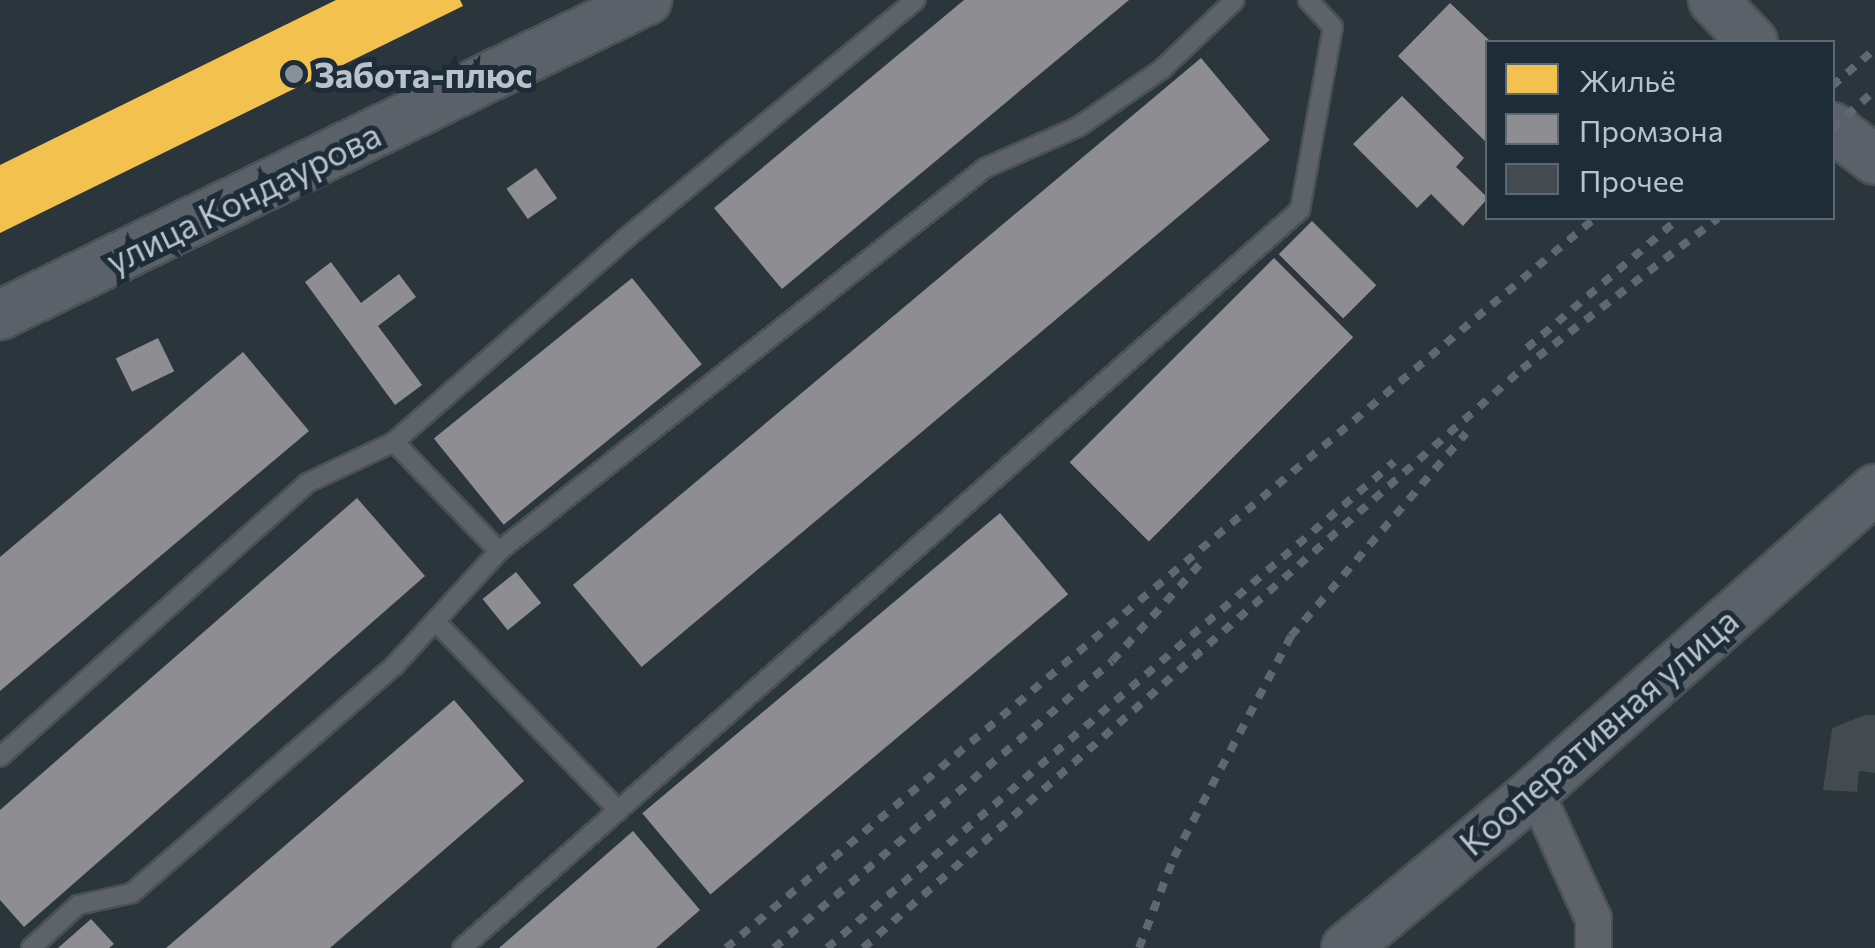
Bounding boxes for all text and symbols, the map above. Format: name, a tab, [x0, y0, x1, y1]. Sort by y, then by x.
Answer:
legend	[1485, 40, 1835, 220]
place label: Забота-плюс	[314, 53, 532, 95]
text: Жильё	[1579, 61, 1676, 98]
marker: Забота-плюс	[283, 63, 305, 85]
text: Промзона	[1579, 111, 1723, 148]
street label: улица Кондаурова	[99, 112, 387, 282]
text: Прочее	[1579, 161, 1684, 198]
street label: Кооперативная улица	[1450, 599, 1746, 863]

